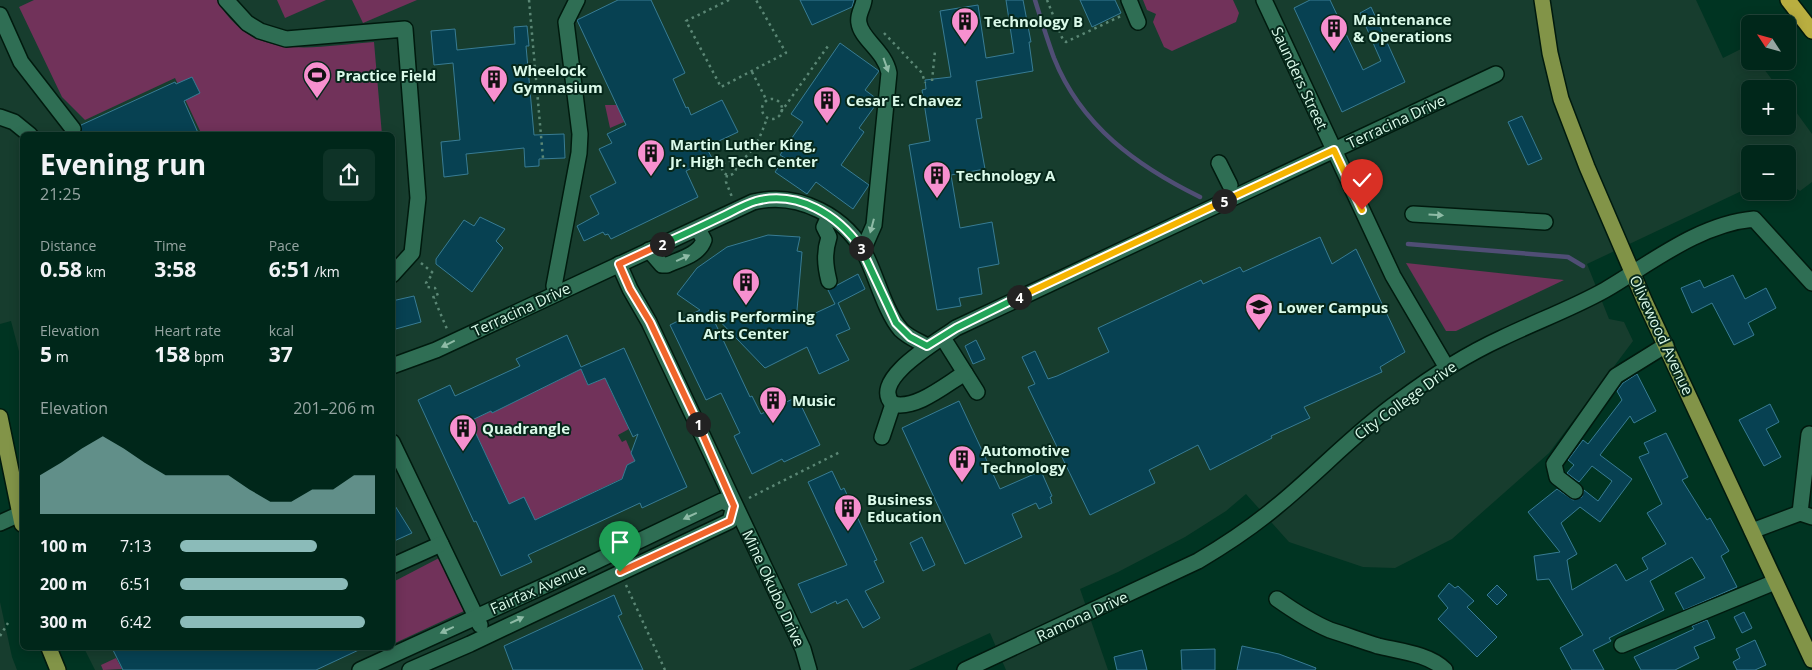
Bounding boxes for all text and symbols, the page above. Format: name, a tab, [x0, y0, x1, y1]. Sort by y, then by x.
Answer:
building icon: Technology B	[950, 6, 980, 45]
place label: Maintenance & Operations	[1353, 9, 1452, 46]
place label: Technology B	[984, 11, 1083, 31]
building icon: Maintenance & Operations	[1319, 13, 1349, 52]
north arrow	[1741, 15, 1796, 70]
map controls	[1741, 15, 1796, 200]
street label: Saunders Street	[1267, 23, 1333, 133]
one-way arrow	[882, 58, 890, 73]
sports icon: Practice Field	[302, 60, 332, 99]
place label: Wheelock Gymnasium	[513, 60, 603, 97]
building icon: Wheelock Gymnasium	[479, 64, 509, 103]
place label: Practice Field	[336, 65, 436, 85]
button: +	[1741, 80, 1796, 135]
building icon: Cesar E. Chavez	[812, 85, 842, 124]
street label: Terracina Drive	[1344, 89, 1448, 153]
place label: Cesar E. Chavez	[846, 90, 961, 110]
place label: Martin Luther King, Jr. High Tech Center	[668, 134, 818, 171]
building icon: Martin Luther King, Jr. High Tech Center	[636, 138, 666, 177]
text: Evening run	[40, 145, 206, 183]
button: −	[1741, 145, 1796, 200]
button: share	[323, 149, 375, 201]
pin	[1341, 159, 1383, 210]
building icon: Technology A	[922, 160, 952, 199]
place label: Technology A	[956, 165, 1056, 185]
icon: check	[1348, 166, 1376, 194]
text: 21:25	[40, 183, 81, 205]
pin: 5	[1212, 188, 1236, 214]
text: 5	[1220, 192, 1229, 211]
one-way arrow	[1428, 211, 1444, 219]
one-way arrow	[868, 218, 876, 233]
pin: 2	[650, 232, 674, 256]
text: 2	[658, 235, 667, 254]
text: Distance	[40, 236, 96, 255]
text: Time	[154, 236, 186, 255]
text: Pace	[269, 236, 299, 255]
pin: 3	[848, 236, 874, 260]
text: 3	[857, 239, 866, 258]
one-way arrow	[676, 253, 690, 261]
text: 0.58	[40, 255, 82, 283]
text: 3:58	[154, 255, 196, 283]
text: 6:51	[269, 255, 311, 283]
text: km	[82, 262, 106, 281]
text: /km	[311, 262, 340, 281]
building icon: Landis Performing Arts Center	[731, 267, 761, 306]
street label: Olivewood Avenue	[1625, 272, 1699, 398]
street label: Terracina Drive	[469, 277, 573, 341]
pin: 4	[1006, 284, 1032, 310]
text: 4	[1015, 288, 1024, 307]
school or university icon: Lower Campus	[1244, 292, 1274, 331]
place label: Lower Campus	[1278, 297, 1388, 317]
place label: Landis Performing Arts Center	[677, 306, 815, 343]
text: Elevation	[40, 321, 99, 340]
text: Heart rate	[154, 321, 221, 340]
text: kcal	[269, 321, 294, 340]
text: 5	[40, 340, 52, 368]
text: 158	[154, 340, 190, 368]
text: 37	[269, 340, 293, 368]
one-way arrow	[441, 340, 455, 348]
text: m	[52, 347, 69, 366]
text: bpm	[190, 347, 224, 366]
street label: City College Drive	[1350, 356, 1460, 444]
building icon: Music	[758, 385, 788, 424]
place label: Music	[792, 390, 836, 410]
text: Elevation	[40, 397, 108, 419]
text: 201–206 m	[293, 397, 375, 419]
pin: 1	[686, 412, 710, 436]
building icon: Quadrangle	[448, 413, 478, 452]
text: 1	[694, 415, 703, 434]
place label: Quadrangle	[482, 418, 570, 438]
place label: Automotive Technology	[981, 440, 1070, 477]
building icon: Automotive Technology	[947, 444, 977, 483]
place label: Business Education	[867, 489, 942, 526]
building icon: Business Education	[833, 493, 863, 532]
one-way arrow	[683, 513, 697, 521]
pin	[599, 521, 641, 572]
street label: Mine Okubo Drive	[738, 527, 810, 649]
icon: arrive	[606, 528, 634, 556]
text: 100 m	[40, 535, 87, 557]
text: 7:13	[120, 535, 152, 557]
street label: Fairfax Avenue	[487, 558, 589, 618]
text: 200 m	[40, 573, 87, 595]
text: 6:51	[120, 573, 152, 595]
street label: Ramona Drive	[1033, 586, 1131, 646]
text: 300 m	[40, 611, 87, 633]
text: 6:42	[120, 611, 152, 633]
one-way arrow	[510, 616, 525, 625]
one-way arrow	[440, 625, 455, 634]

